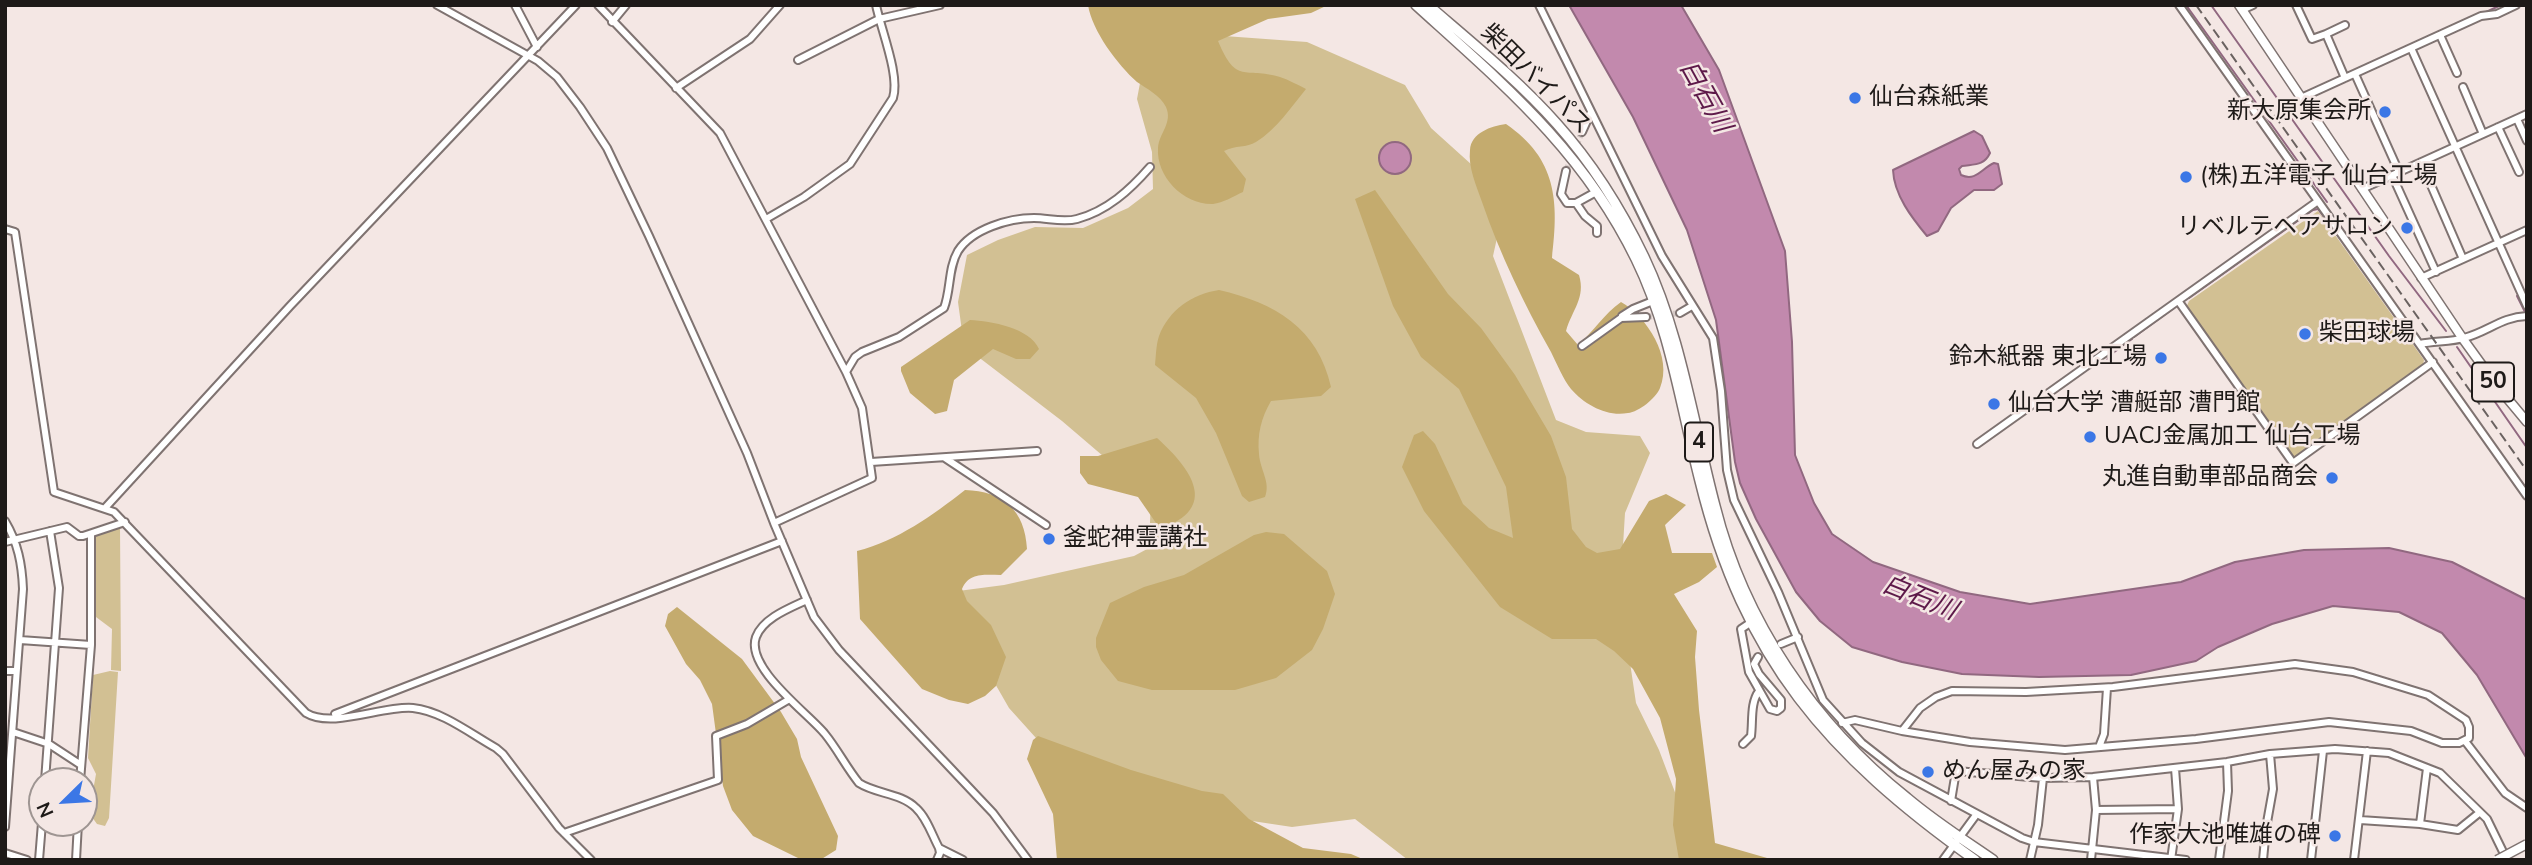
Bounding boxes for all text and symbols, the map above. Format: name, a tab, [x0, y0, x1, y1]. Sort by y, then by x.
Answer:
street label: 柴田バイパス	[1474, 19, 1596, 141]
water label: 白石川	[1671, 55, 1737, 139]
place label: 仙台森紙業	[1869, 84, 1989, 112]
marker: 仙台森紙業	[1847, 90, 1863, 106]
place label: 新大原集会所	[2227, 98, 2371, 126]
marker: 新大原集会所	[2377, 104, 2393, 120]
place label: (株)五洋電子 仙台工場	[2200, 163, 2437, 191]
marker: (株)五洋電子 仙台工場	[2178, 169, 2194, 185]
place label: リベルテヘアサロン	[2177, 214, 2393, 242]
marker: リベルテヘアサロン	[2399, 220, 2415, 236]
place label: 柴田球場	[2319, 320, 2415, 348]
marker: 柴田球場	[2297, 326, 2313, 342]
place label: 鈴木紙器 東北工場	[1949, 344, 2147, 372]
marker: 鈴木紙器 東北工場	[2153, 350, 2169, 366]
road number: 50	[2472, 362, 2514, 402]
place label: 仙台大学 漕艇部 漕門館	[2008, 390, 2260, 418]
marker: 仙台大学 漕艇部 漕門館	[1986, 396, 2002, 412]
road number: 4	[1685, 422, 1713, 462]
place label: UACJ金属加工 仙台工場	[2104, 423, 2360, 451]
marker: UACJ金属加工 仙台工場	[2082, 429, 2098, 445]
place label: 丸進自動車部品商会	[2102, 464, 2318, 492]
marker: 丸進自動車部品商会	[2324, 470, 2340, 486]
place label: 釜蛇神霊講社	[1063, 525, 1207, 553]
marker: 釜蛇神霊講社	[1041, 531, 1057, 547]
water label: 白石川	[1877, 570, 1961, 628]
place label: めん屋みの家	[1942, 758, 2086, 786]
marker: めん屋みの家	[1920, 764, 1936, 780]
north arrow	[28, 767, 98, 837]
text: N	[31, 798, 60, 822]
place label: 作家大池唯雄の碑	[2129, 822, 2321, 850]
marker: 作家大池唯雄の碑	[2327, 828, 2343, 844]

